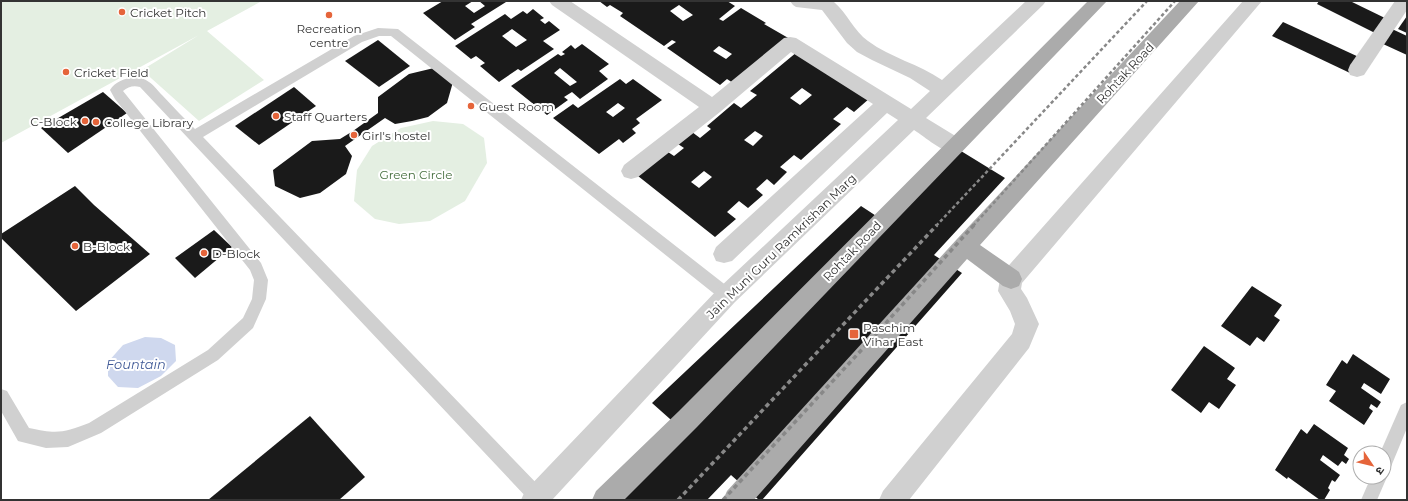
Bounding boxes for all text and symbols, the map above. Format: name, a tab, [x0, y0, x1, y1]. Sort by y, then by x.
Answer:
place label: Cricket Pitch	[130, 5, 206, 20]
marker: Cricket Pitch	[117, 7, 127, 17]
marker: Recreation centre	[324, 10, 334, 20]
place label: Recreation centre	[296, 21, 362, 50]
street label: Rohtak Road	[1093, 39, 1157, 107]
place label: Cricket Field	[74, 65, 149, 80]
marker: Cricket Field	[61, 67, 71, 77]
place label: Guest Room	[479, 99, 554, 114]
marker: Guest Room	[466, 101, 476, 111]
place label: Staff Quarters	[284, 109, 367, 124]
marker: Staff Quarters	[271, 111, 281, 121]
place label: C-Block	[30, 114, 78, 129]
place label: College Library	[104, 115, 194, 130]
marker: C-Block	[80, 116, 90, 126]
marker: College Library	[91, 117, 101, 127]
place label: Girl's hostel	[362, 128, 431, 143]
marker: Girl's hostel	[349, 130, 359, 140]
park label: Green Circle	[379, 167, 453, 182]
street label: Jain Muni Guru Ramkrishan Marg	[702, 170, 859, 322]
street label: Rohtak Road	[820, 218, 884, 284]
place label: B-Block	[83, 239, 131, 254]
marker: B-Block	[70, 241, 80, 251]
place label: D-Block	[212, 246, 261, 261]
marker: D-Block	[199, 248, 209, 258]
place label: Paschim Vihar East	[863, 320, 923, 349]
marker: Paschim Vihar East	[848, 328, 860, 340]
water label: Fountain	[106, 356, 166, 372]
north arrow	[1352, 445, 1392, 485]
text: उ	[1372, 464, 1388, 478]

